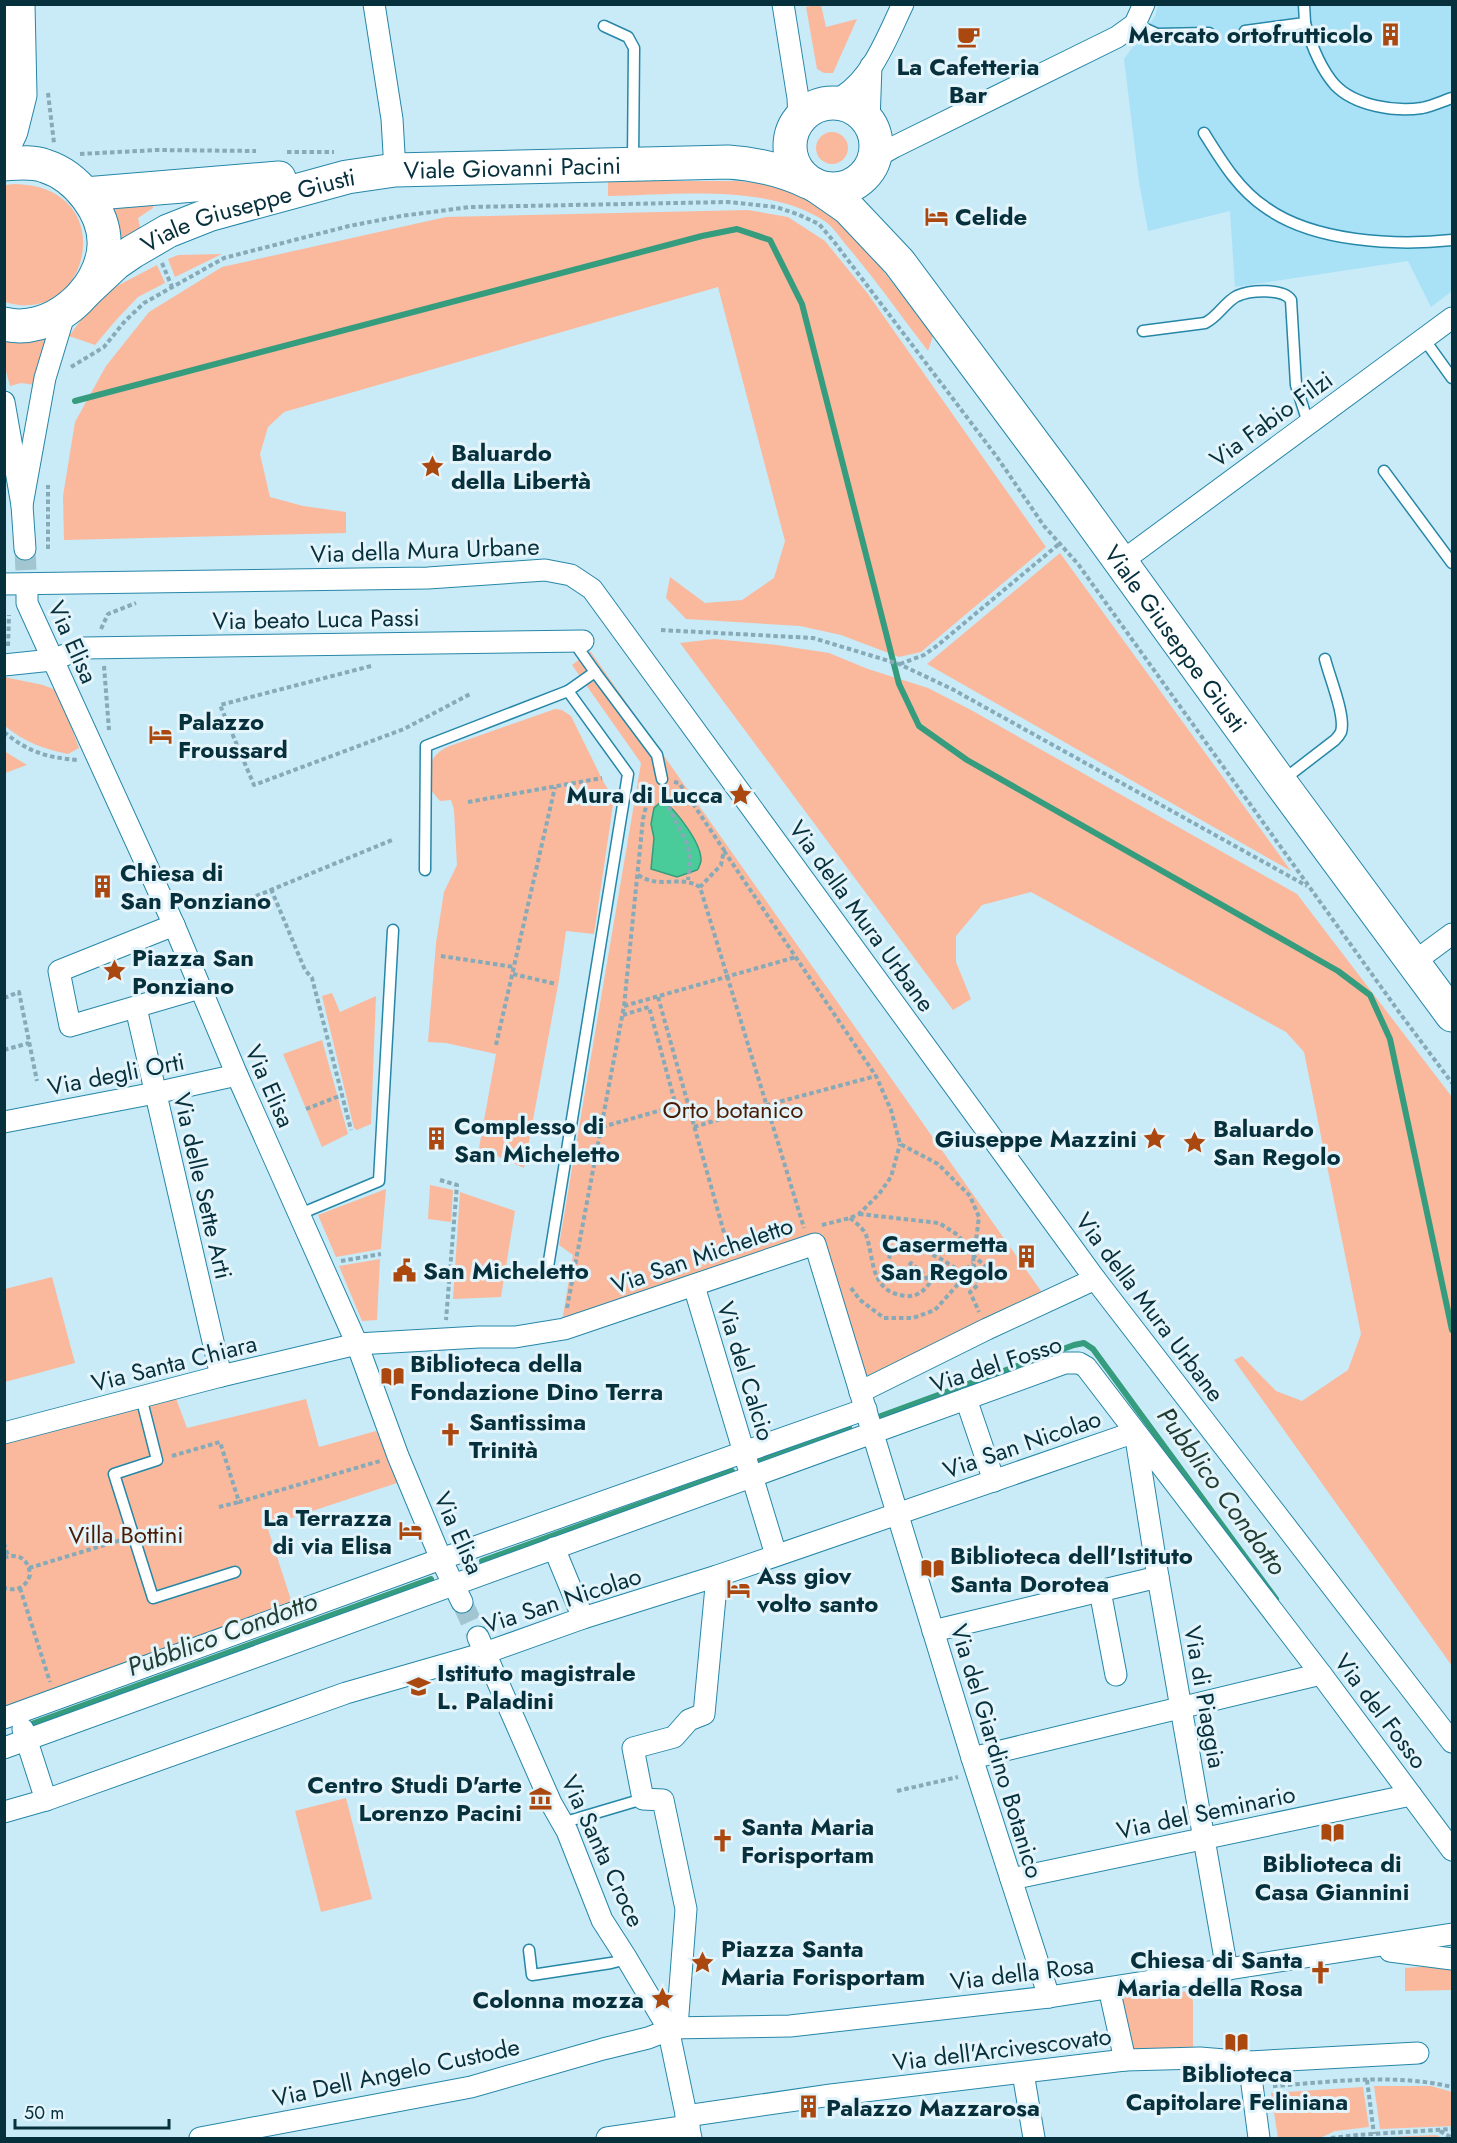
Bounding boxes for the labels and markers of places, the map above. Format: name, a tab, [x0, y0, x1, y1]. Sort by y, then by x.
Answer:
place label: Mercato ortofrutticolo	[1128, 17, 1373, 52]
building icon: Mercato ortofrutticolo	[1378, 21, 1404, 47]
cafe icon: La Cafetteria Bar	[955, 23, 981, 49]
place label: La Cafetteria Bar	[896, 49, 1040, 112]
place label: Celide	[955, 199, 1027, 234]
hotel icon: Celide	[924, 203, 950, 229]
place label: Baluardo della Libertà	[451, 435, 591, 498]
place icon: Baluardo della Libertà	[420, 453, 446, 479]
place label: Palazzo Froussard	[178, 704, 288, 767]
hotel icon: Palazzo Froussard	[147, 722, 173, 748]
place label: Mura di Lucca	[567, 777, 723, 812]
place icon: Mura di Lucca	[728, 781, 754, 807]
place label: Chiesa di San Ponziano	[120, 855, 271, 918]
building icon: Chiesa di San Ponziano	[89, 873, 115, 899]
place label: Piazza San Ponziano	[132, 940, 254, 1003]
place icon: Piazza San Ponziano	[101, 958, 127, 984]
place label: Complesso di San Micheletto	[454, 1108, 620, 1171]
place label: Baluardo San Regolo	[1213, 1111, 1341, 1174]
place label: Giuseppe Mazzini	[935, 1121, 1137, 1156]
place icon: Giuseppe Mazzini	[1142, 1125, 1168, 1151]
building icon: Complesso di San Micheletto	[423, 1126, 449, 1152]
place icon: Baluardo San Regolo	[1182, 1129, 1208, 1155]
place label: Casermetta San Regolo	[880, 1226, 1008, 1289]
building icon: Casermetta San Regolo	[1013, 1244, 1039, 1270]
place label: San Micheletto	[423, 1253, 589, 1288]
public building icon: San Micheletto	[392, 1257, 418, 1283]
place label: Biblioteca della Fondazione Dino Terra	[410, 1346, 663, 1409]
library icon: Biblioteca della Fondazione Dino Terra	[379, 1364, 405, 1390]
place label: Santissima Trinità	[469, 1404, 586, 1467]
church icon: Santissima Trinità	[438, 1422, 464, 1448]
place label: La Terrazza di via Elisa	[263, 1500, 392, 1563]
hotel icon: La Terrazza di via Elisa	[397, 1518, 423, 1544]
place label: Biblioteca dell'Istituto Santa Dorotea	[950, 1538, 1193, 1601]
library icon: Biblioteca dell'Istituto Santa Dorotea	[919, 1556, 945, 1582]
place label: Ass giov volto santo	[756, 1558, 878, 1621]
hotel icon: Ass giov volto santo	[726, 1576, 752, 1602]
place label: Istituto magistrale L. Paladini	[437, 1655, 636, 1718]
school or university icon: Istituto magistrale L. Paladini	[406, 1673, 432, 1699]
place label: Centro Studi D'arte Lorenzo Pacini	[307, 1767, 522, 1830]
museum icon: Centro Studi D'arte Lorenzo Pacini	[527, 1785, 553, 1811]
place label: Santa Maria Forisportam	[741, 1809, 874, 1872]
library icon: Biblioteca di Casa Giannini	[1319, 1820, 1345, 1846]
church icon: Santa Maria Forisportam	[710, 1827, 736, 1853]
place label: Biblioteca di Casa Giannini	[1255, 1846, 1409, 1909]
place label: Piazza Santa Maria Forisportam	[721, 1931, 925, 1994]
place label: Chiesa di Santa Maria della Rosa	[1117, 1942, 1303, 2005]
place icon: Piazza Santa Maria Forisportam	[690, 1949, 716, 1975]
church icon: Chiesa di Santa Maria della Rosa	[1308, 1960, 1334, 1986]
place label: Colonna mozza	[472, 1982, 644, 2017]
place icon: Colonna mozza	[649, 1986, 675, 2012]
library icon: Biblioteca Capitolare Feliniana	[1224, 2030, 1250, 2056]
place label: Biblioteca Capitolare Feliniana	[1126, 2056, 1348, 2119]
place label: Palazzo Mazzarosa	[826, 2090, 1040, 2125]
building icon: Palazzo Mazzarosa	[795, 2094, 821, 2120]

